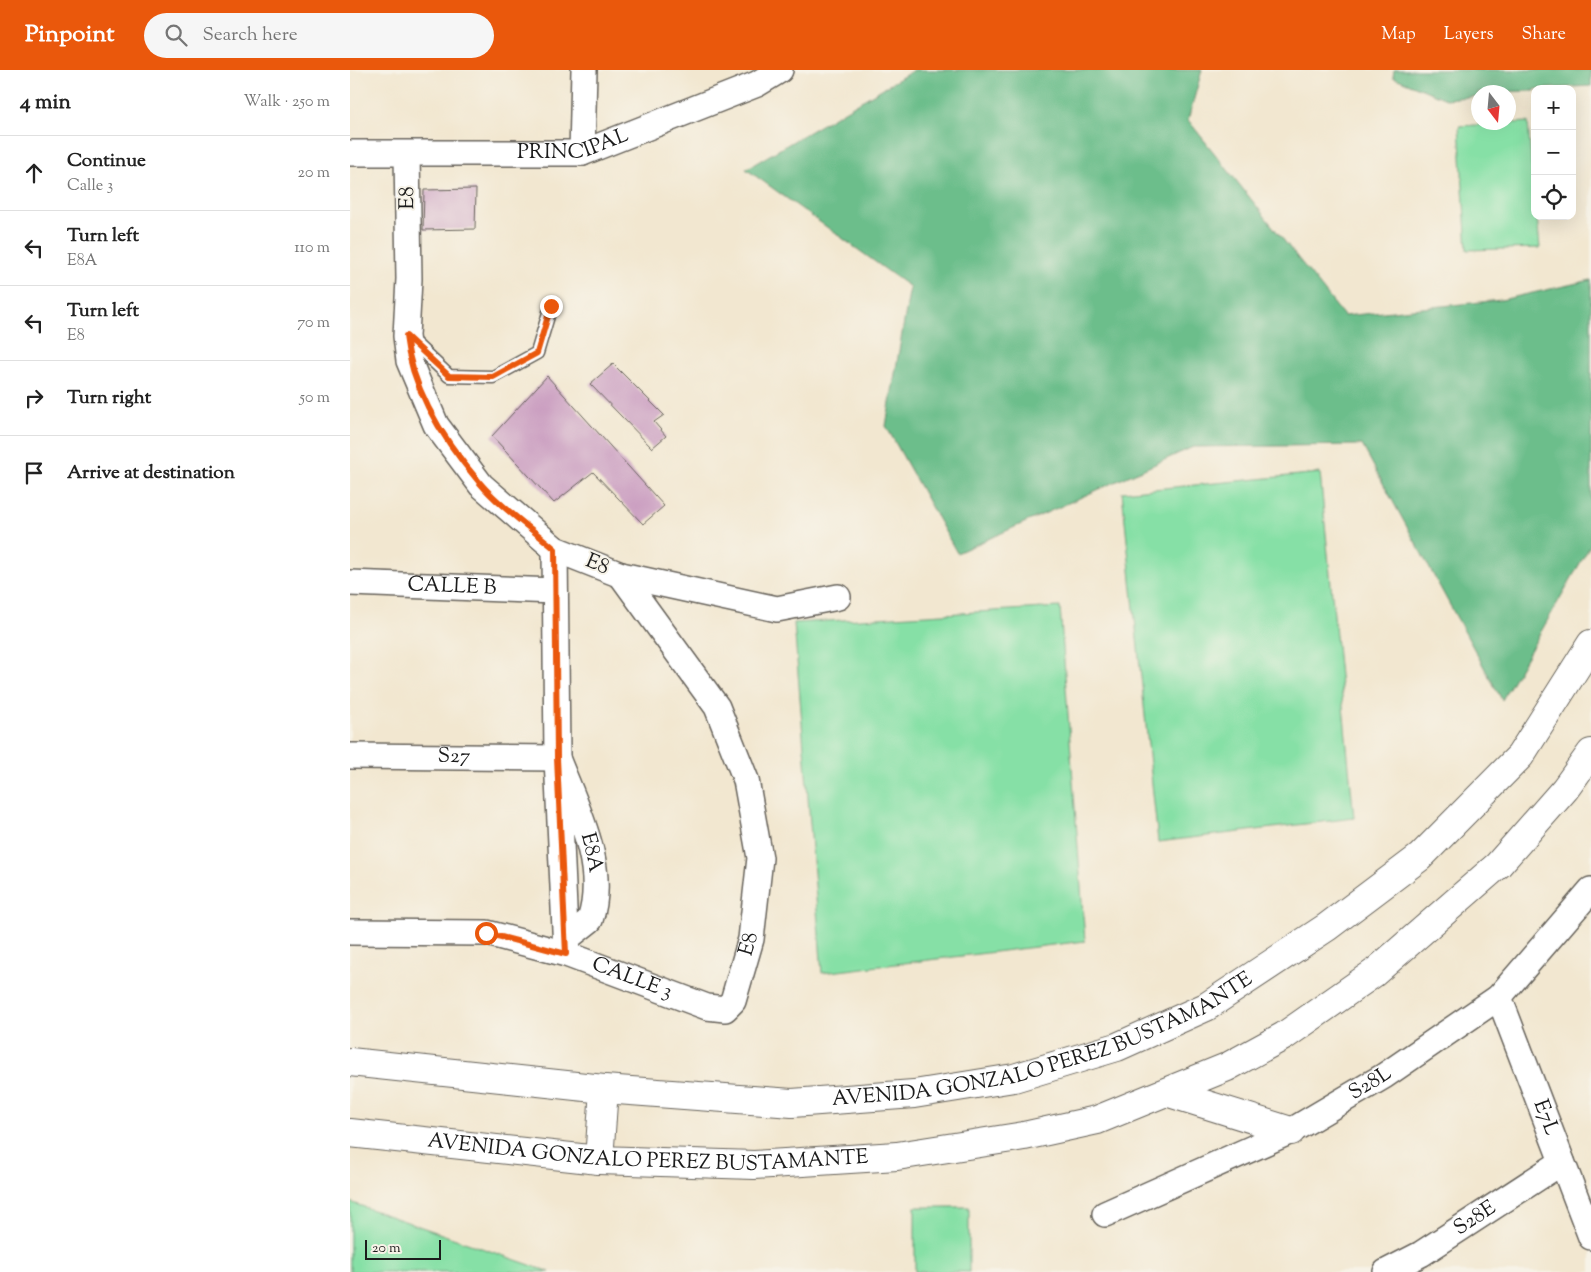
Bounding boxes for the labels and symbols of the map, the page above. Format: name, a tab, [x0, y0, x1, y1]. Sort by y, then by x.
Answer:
north arrow	[1471, 85, 1516, 130]
street label: PRINCIPAL	[517, 121, 633, 168]
street label: E8	[393, 186, 423, 210]
route end	[540, 295, 563, 318]
street label: E8	[581, 547, 613, 583]
street label: CALLE B	[407, 570, 497, 604]
street label: S27	[438, 742, 471, 772]
street label: E8A	[572, 829, 610, 875]
route start	[475, 922, 498, 945]
street label: E8	[732, 931, 767, 959]
street label: CALLE 3	[587, 950, 676, 1008]
street label: AVENIDA GONZALO PEREZ BUSTAMANTE	[831, 965, 1259, 1115]
street label: S28L	[1343, 1060, 1398, 1108]
street label: E7L	[1525, 1095, 1566, 1140]
street label: AVENIDA GONZALO PEREZ BUSTAMANTE	[426, 1126, 870, 1180]
street label: S28E	[1448, 1194, 1503, 1244]
scale bar	[365, 1237, 441, 1260]

